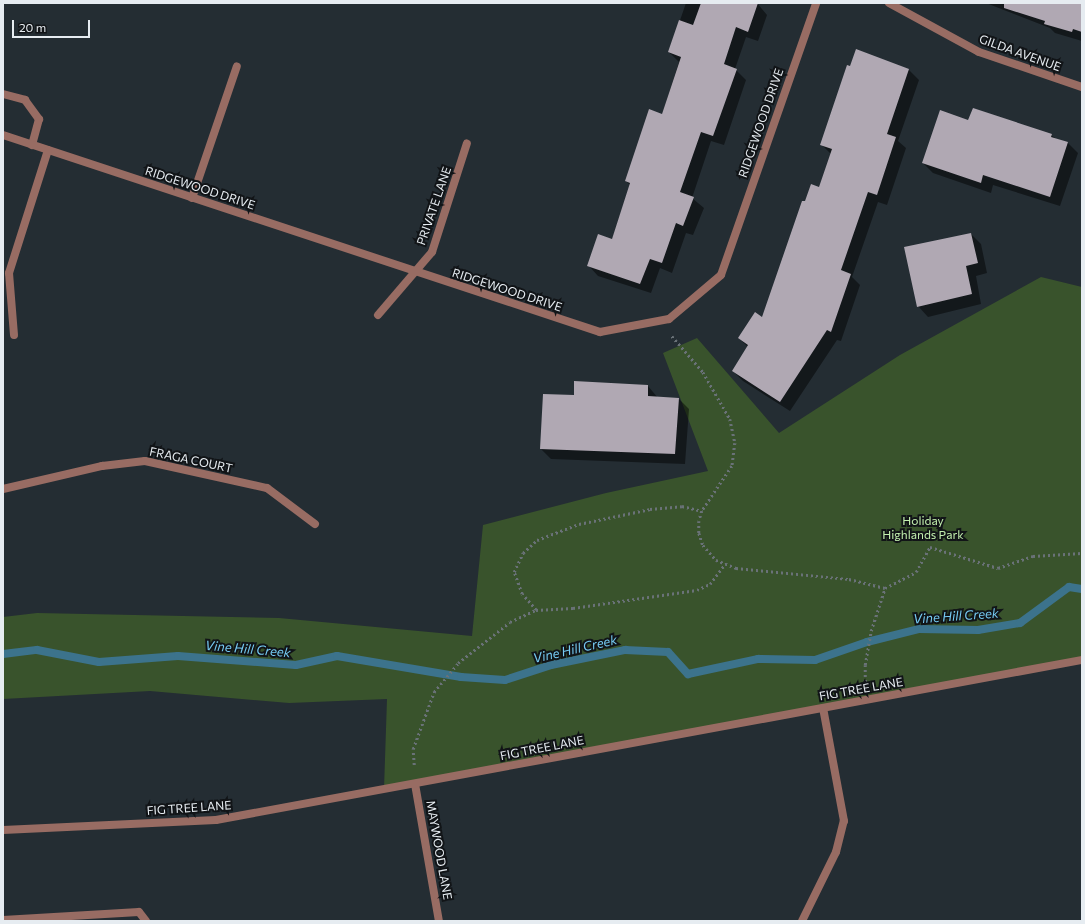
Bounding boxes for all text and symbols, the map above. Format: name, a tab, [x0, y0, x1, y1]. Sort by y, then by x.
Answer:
scale bar	[14, 12, 92, 38]
text: 20 m	[19, 20, 46, 34]
street label: GILDA AVENUE	[977, 32, 1063, 74]
street label: RIDGEWOOD DRIVE	[736, 67, 786, 179]
street label: RIDGEWOOD DRIVE	[143, 163, 257, 213]
street label: PRIVATE LANE	[414, 165, 454, 247]
street label: RIDGEWOOD DRIVE	[450, 265, 564, 315]
street label: FRAGA COURT	[148, 444, 234, 476]
park label: Holiday Highlands Park	[882, 514, 964, 542]
water label: Vine Hill Creek	[913, 605, 999, 627]
water label: Vine Hill Creek	[531, 632, 619, 666]
water label: Vine Hill Creek	[205, 637, 291, 661]
street label: FIG TREE LANE	[818, 675, 904, 703]
street label: FIG TREE LANE	[499, 733, 585, 763]
street label: FIG TREE LANE	[146, 798, 232, 818]
street label: MAYWOOD LANE	[423, 799, 455, 901]

